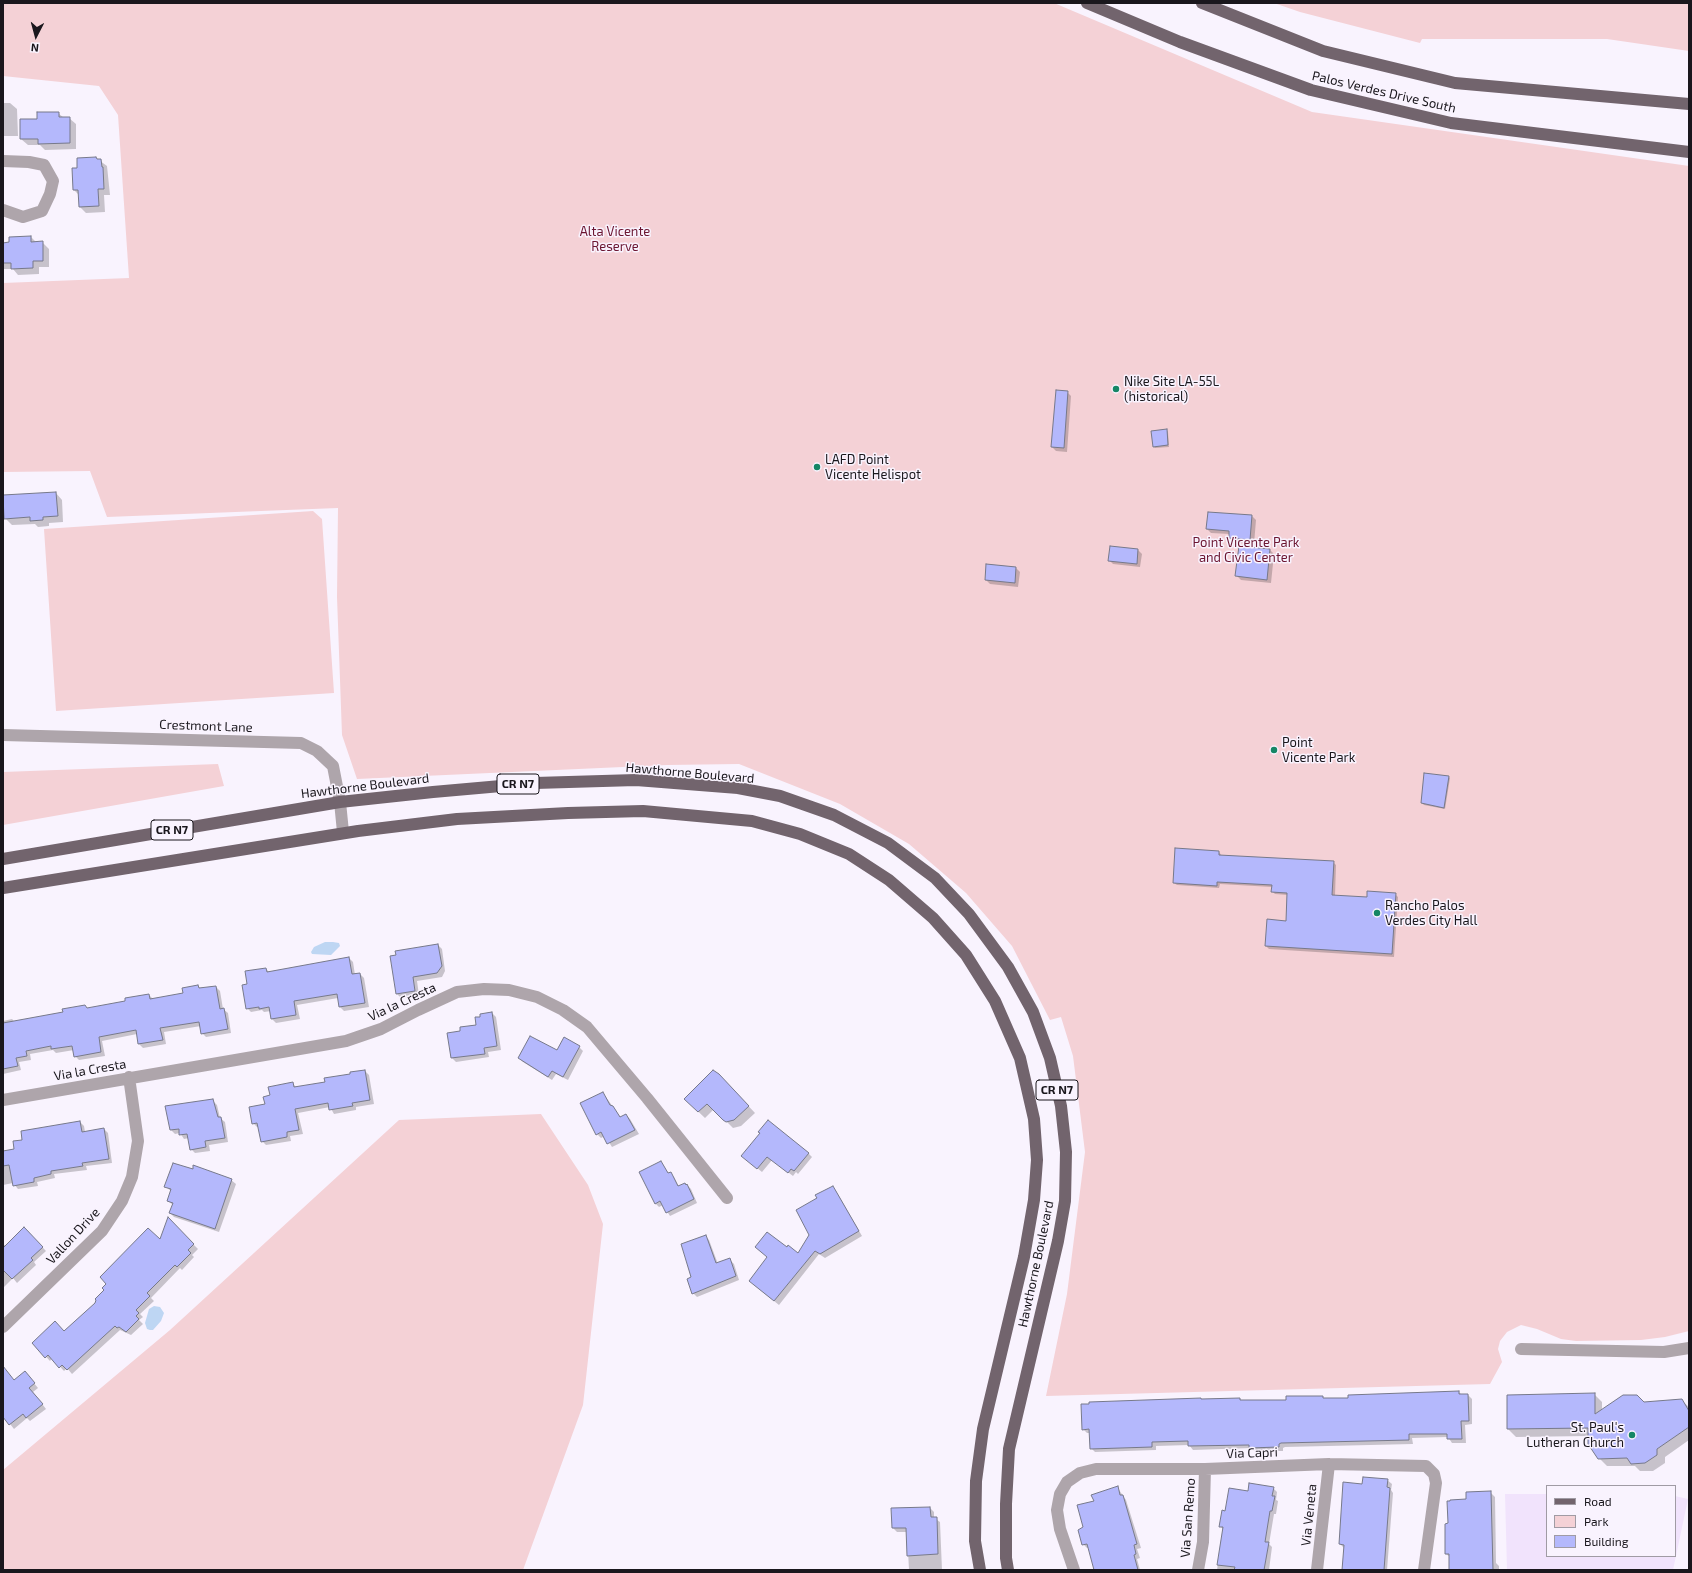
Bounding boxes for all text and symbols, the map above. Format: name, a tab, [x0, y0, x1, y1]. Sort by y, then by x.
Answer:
north arrow	[16, 16, 56, 56]
text: N	[30, 42, 39, 55]
street label: Palos Verdes Drive South	[1310, 68, 1458, 116]
park label: Alta Vicente Reserve	[580, 224, 650, 255]
place label: Nike Site LA-55L (historical)	[1124, 374, 1219, 405]
marker: Nike Site LA-55L (historical)	[1111, 384, 1121, 394]
place label: LAFD Point Vicente Helispot	[825, 452, 921, 483]
marker: LAFD Point Vicente Helispot	[812, 462, 822, 472]
park label: Point Vicente Park and Civic Center	[1193, 535, 1299, 566]
street label: Crestmont Lane	[159, 717, 253, 735]
place label: Point Vicente Park	[1282, 735, 1355, 766]
marker: Point Vicente Park	[1269, 745, 1279, 755]
street label: Hawthorne Boulevard	[625, 760, 755, 786]
street label: Hawthorne Boulevard	[300, 770, 430, 802]
road number: CR N7	[497, 774, 539, 794]
road number: CR N7	[151, 820, 193, 840]
place label: Rancho Palos Verdes City Hall	[1385, 898, 1477, 929]
marker: Rancho Palos Verdes City Hall	[1372, 908, 1382, 918]
street label: Via la Cresta	[366, 979, 438, 1025]
street label: Via la Cresta	[53, 1056, 127, 1084]
road number: CR N7	[1036, 1080, 1078, 1100]
street label: Hawthorne Boulevard	[1015, 1199, 1057, 1329]
street label: Vallon Drive	[43, 1205, 103, 1267]
place label: St. Paul's Lutheran Church	[1526, 1420, 1624, 1451]
marker: St. Paul's Lutheran Church	[1627, 1430, 1637, 1440]
street label: Via Capri	[1226, 1444, 1278, 1462]
street label: Via San Remo	[1177, 1478, 1199, 1558]
street label: Via Veneta	[1298, 1483, 1320, 1547]
legend	[1546, 1485, 1676, 1557]
text: Road	[1584, 1494, 1612, 1508]
text: Park	[1584, 1514, 1609, 1528]
text: Building	[1584, 1534, 1628, 1548]

